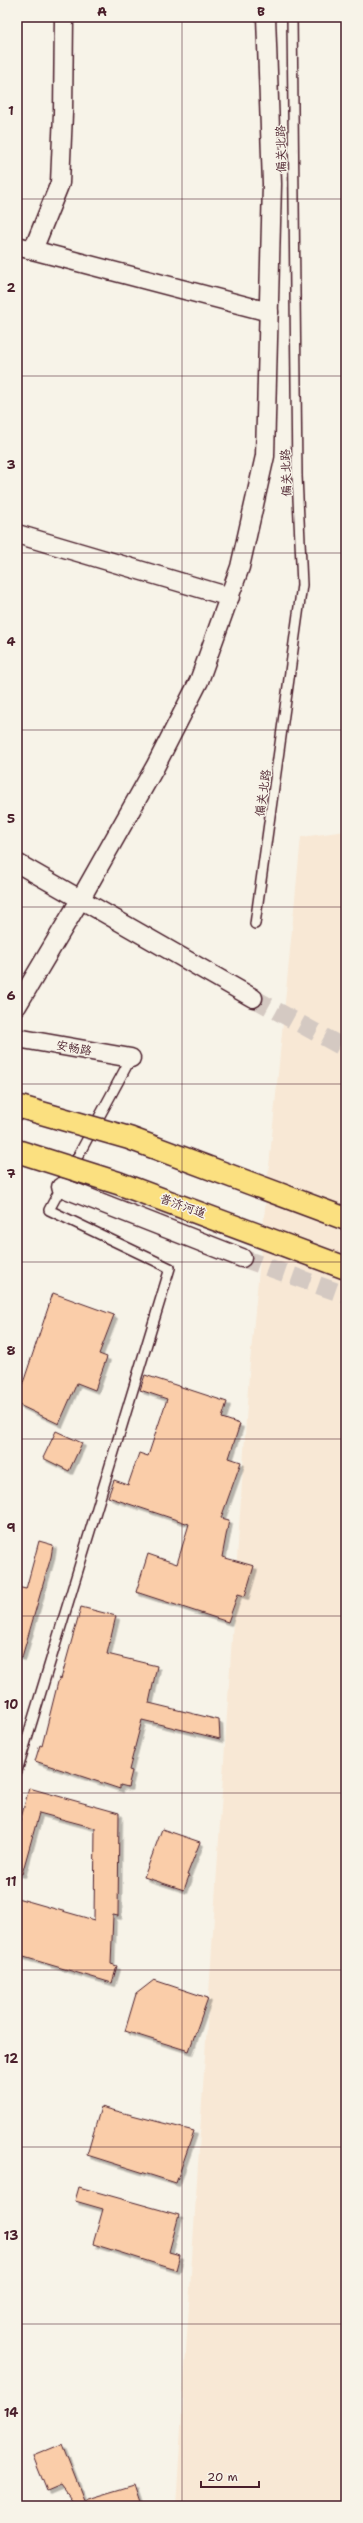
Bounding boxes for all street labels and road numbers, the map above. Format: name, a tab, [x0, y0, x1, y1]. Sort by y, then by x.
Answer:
street label: 偏关北路	[273, 125, 289, 173]
street label: 偏关北路	[277, 449, 295, 497]
street label: 偏关北路	[252, 768, 274, 818]
street label: 安畅路	[55, 1037, 93, 1059]
street label: 普济河道	[158, 1190, 208, 1222]

